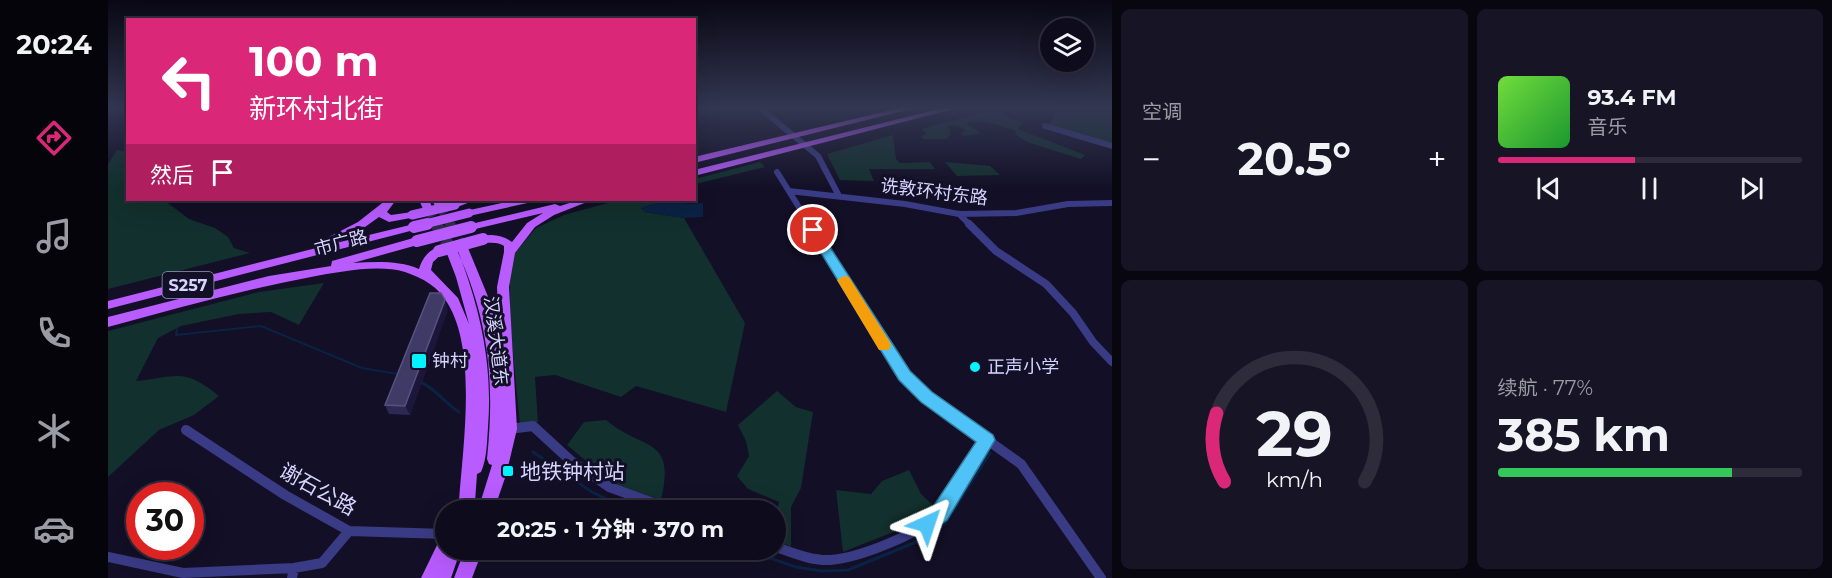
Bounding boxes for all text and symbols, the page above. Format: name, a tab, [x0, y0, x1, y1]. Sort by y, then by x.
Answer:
map controls	[1040, 18, 1094, 72]
button: layers	[1040, 18, 1094, 72]
text: 20:24	[16, 28, 92, 61]
text: 100 m	[249, 35, 378, 87]
icon: left	[150, 42, 228, 120]
text: 93.4 FM	[1588, 84, 1677, 111]
text: 新环村北街	[249, 92, 384, 125]
text: 空调	[1142, 100, 1182, 124]
text: 音乐	[1588, 115, 1628, 139]
icon: directions	[33, 117, 75, 159]
text: 20.5°	[1237, 131, 1351, 186]
text: −	[1142, 139, 1161, 179]
text: +	[1428, 139, 1447, 179]
icon: arrive	[206, 156, 239, 189]
text: 然后	[150, 162, 194, 189]
icon: previous	[1532, 172, 1565, 205]
icon: pause	[1633, 172, 1666, 205]
icon: next	[1735, 172, 1768, 205]
street label: 诜敦环村东路	[879, 175, 989, 209]
pin	[787, 204, 838, 255]
icon: arrive	[796, 213, 829, 246]
icon: music	[33, 215, 75, 257]
street label: 市广路	[312, 225, 370, 261]
road number: S257	[162, 272, 214, 298]
street label: 汉溪大道东	[480, 295, 512, 387]
icon: phone	[33, 312, 75, 354]
place label: 钟村	[432, 350, 468, 372]
marker: 钟村	[410, 352, 428, 370]
place label: 正声小学	[987, 356, 1059, 378]
marker: 正声小学	[968, 360, 982, 374]
text: 续航 · 77%	[1498, 376, 1593, 400]
text: 29	[1256, 396, 1333, 472]
text: 385 km	[1498, 407, 1670, 462]
icon: climate	[33, 410, 75, 452]
street label: 谢石公路	[275, 458, 361, 520]
place label: 地铁钟村站	[520, 459, 625, 484]
marker: 地铁钟村站	[501, 464, 515, 478]
text: km/h	[1266, 466, 1323, 492]
speed limit sign: 30	[126, 482, 204, 560]
position arrow	[895, 492, 959, 556]
icon: car	[33, 508, 75, 550]
text: 20:25 · 1 分钟 · 370 m	[497, 516, 724, 543]

